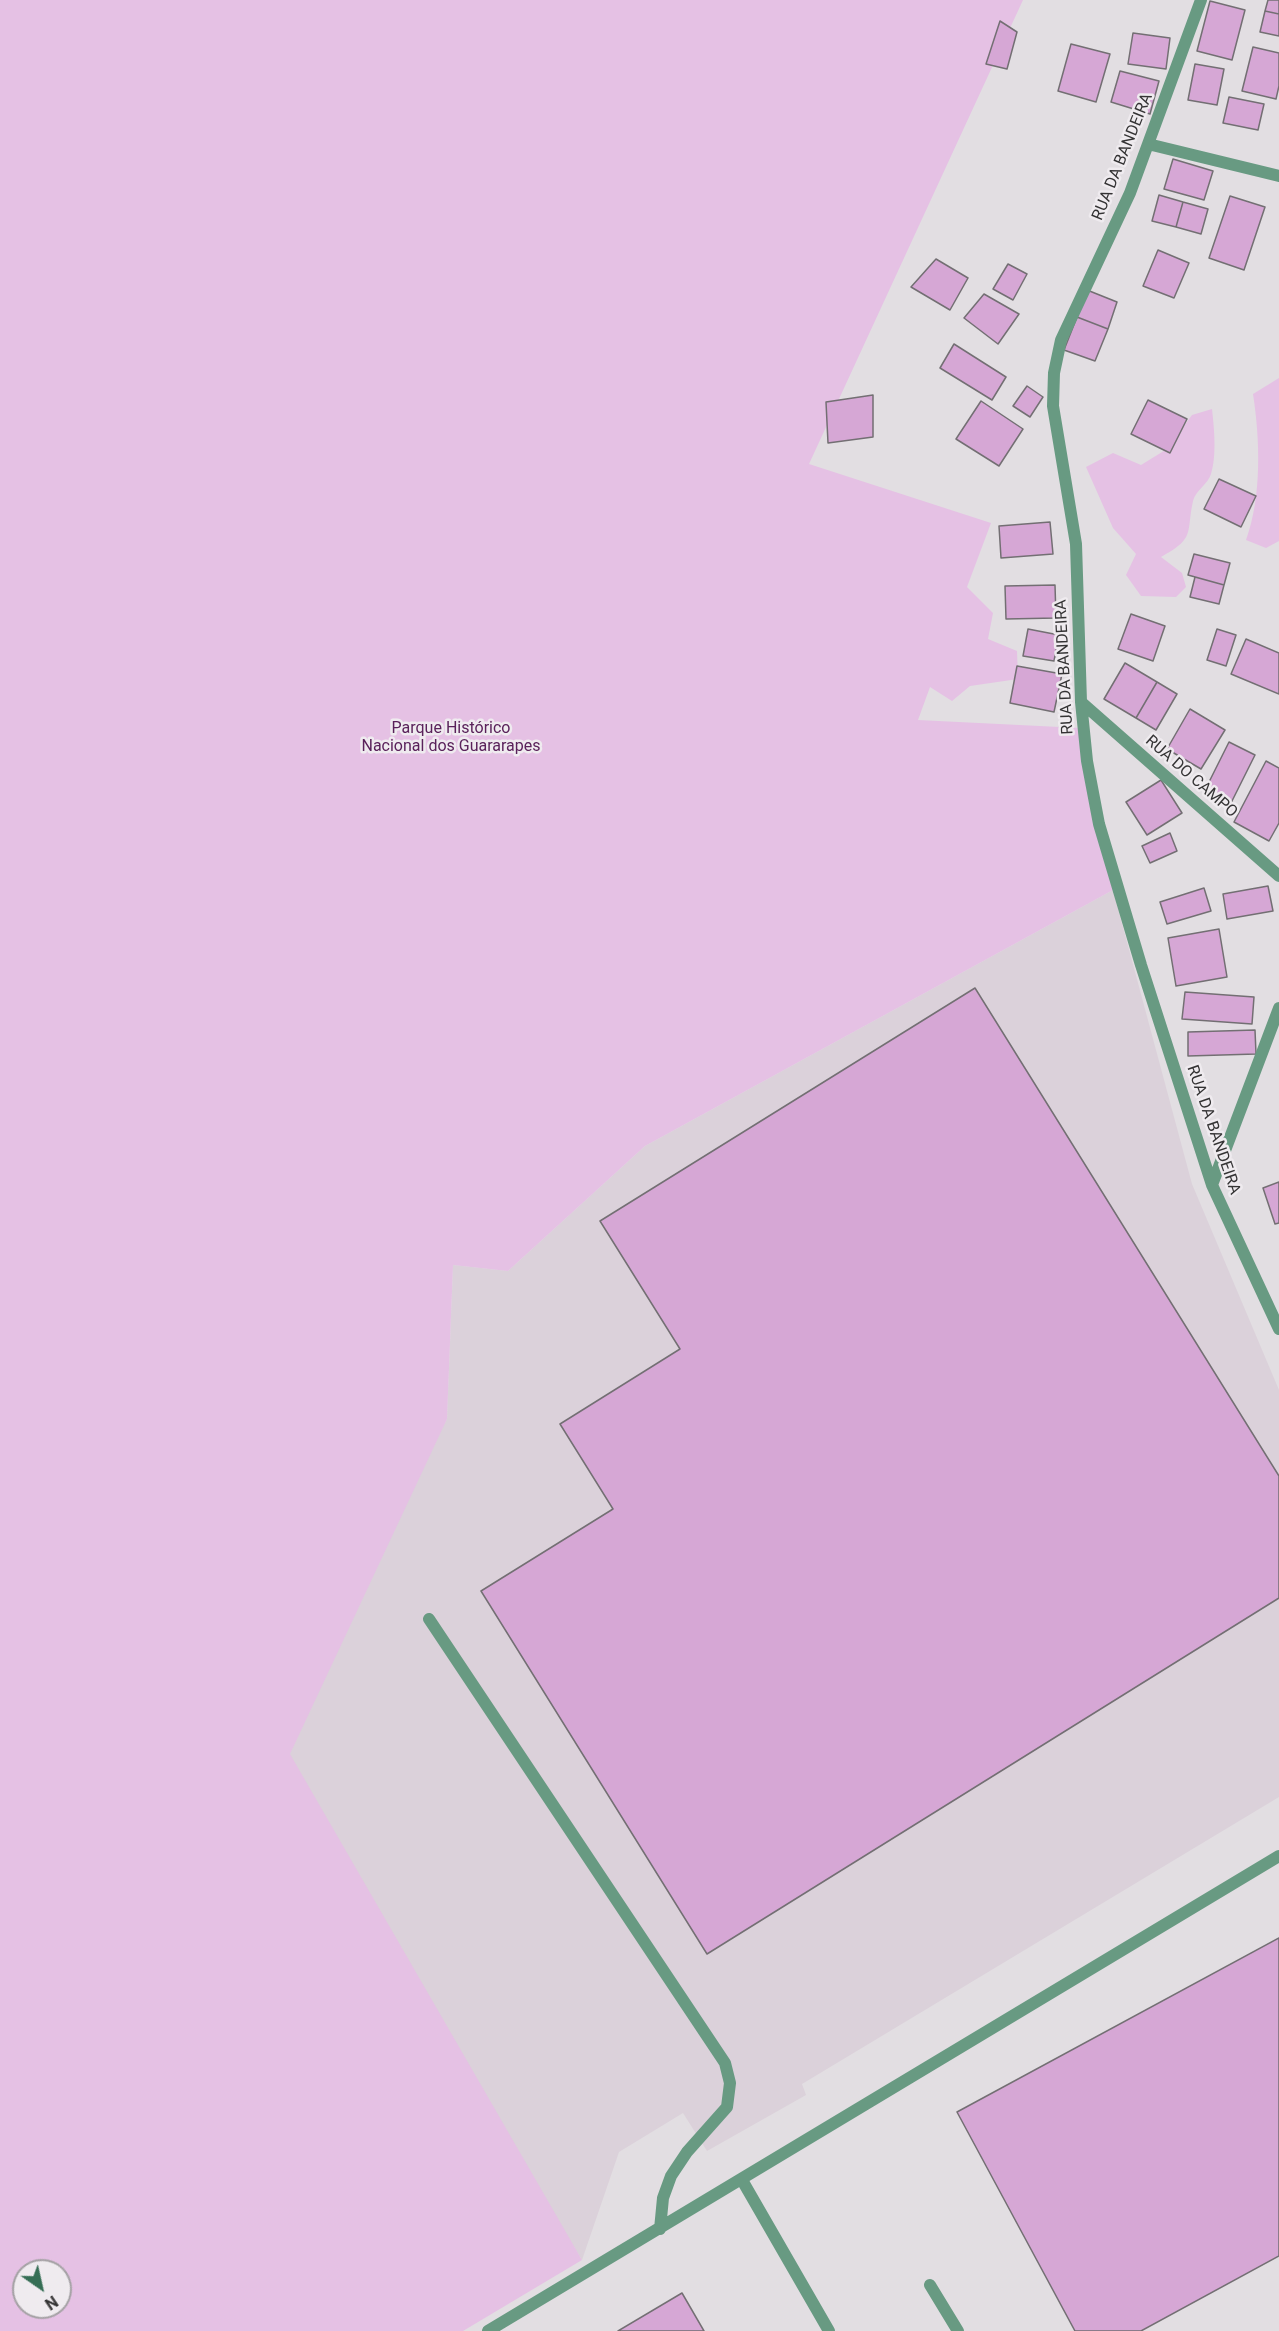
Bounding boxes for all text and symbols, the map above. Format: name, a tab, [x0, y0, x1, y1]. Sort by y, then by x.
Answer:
street label: RUA DA BANDEIRA	[1089, 91, 1157, 223]
street label: RUA DA BANDEIRA	[1052, 599, 1078, 735]
park label: Parque Histórico Nacional dos Guararapes	[361, 719, 541, 757]
street label: RUA DO CAMPO	[1141, 732, 1241, 822]
street label: RUA DA BANDEIRA	[1182, 1063, 1244, 1197]
north arrow	[12, 2259, 72, 2319]
text: N	[41, 2292, 61, 2314]

